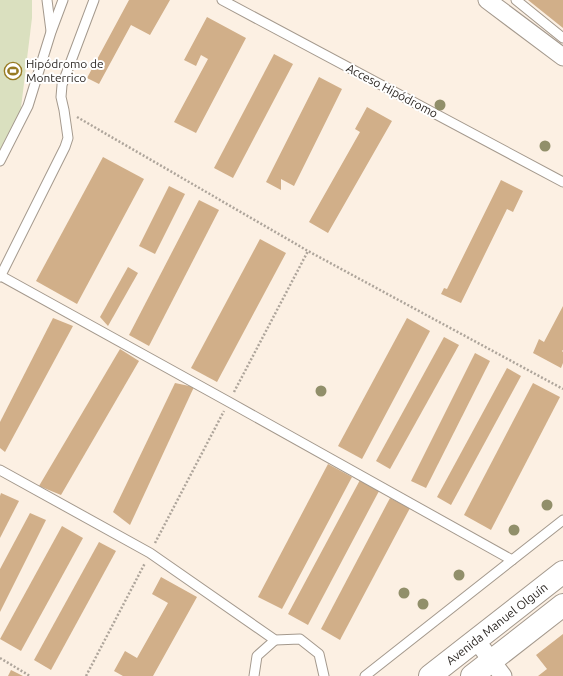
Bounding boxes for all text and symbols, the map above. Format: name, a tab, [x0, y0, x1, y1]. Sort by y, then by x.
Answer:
place label: Hipódromo de Monterrico	[26, 57, 104, 84]
sports icon: Hipódromo de Monterrico	[3, 61, 23, 81]
street label: Acceso Hipódromo	[344, 61, 440, 120]
street label: Avenida Manuel Olguín	[444, 580, 550, 667]

